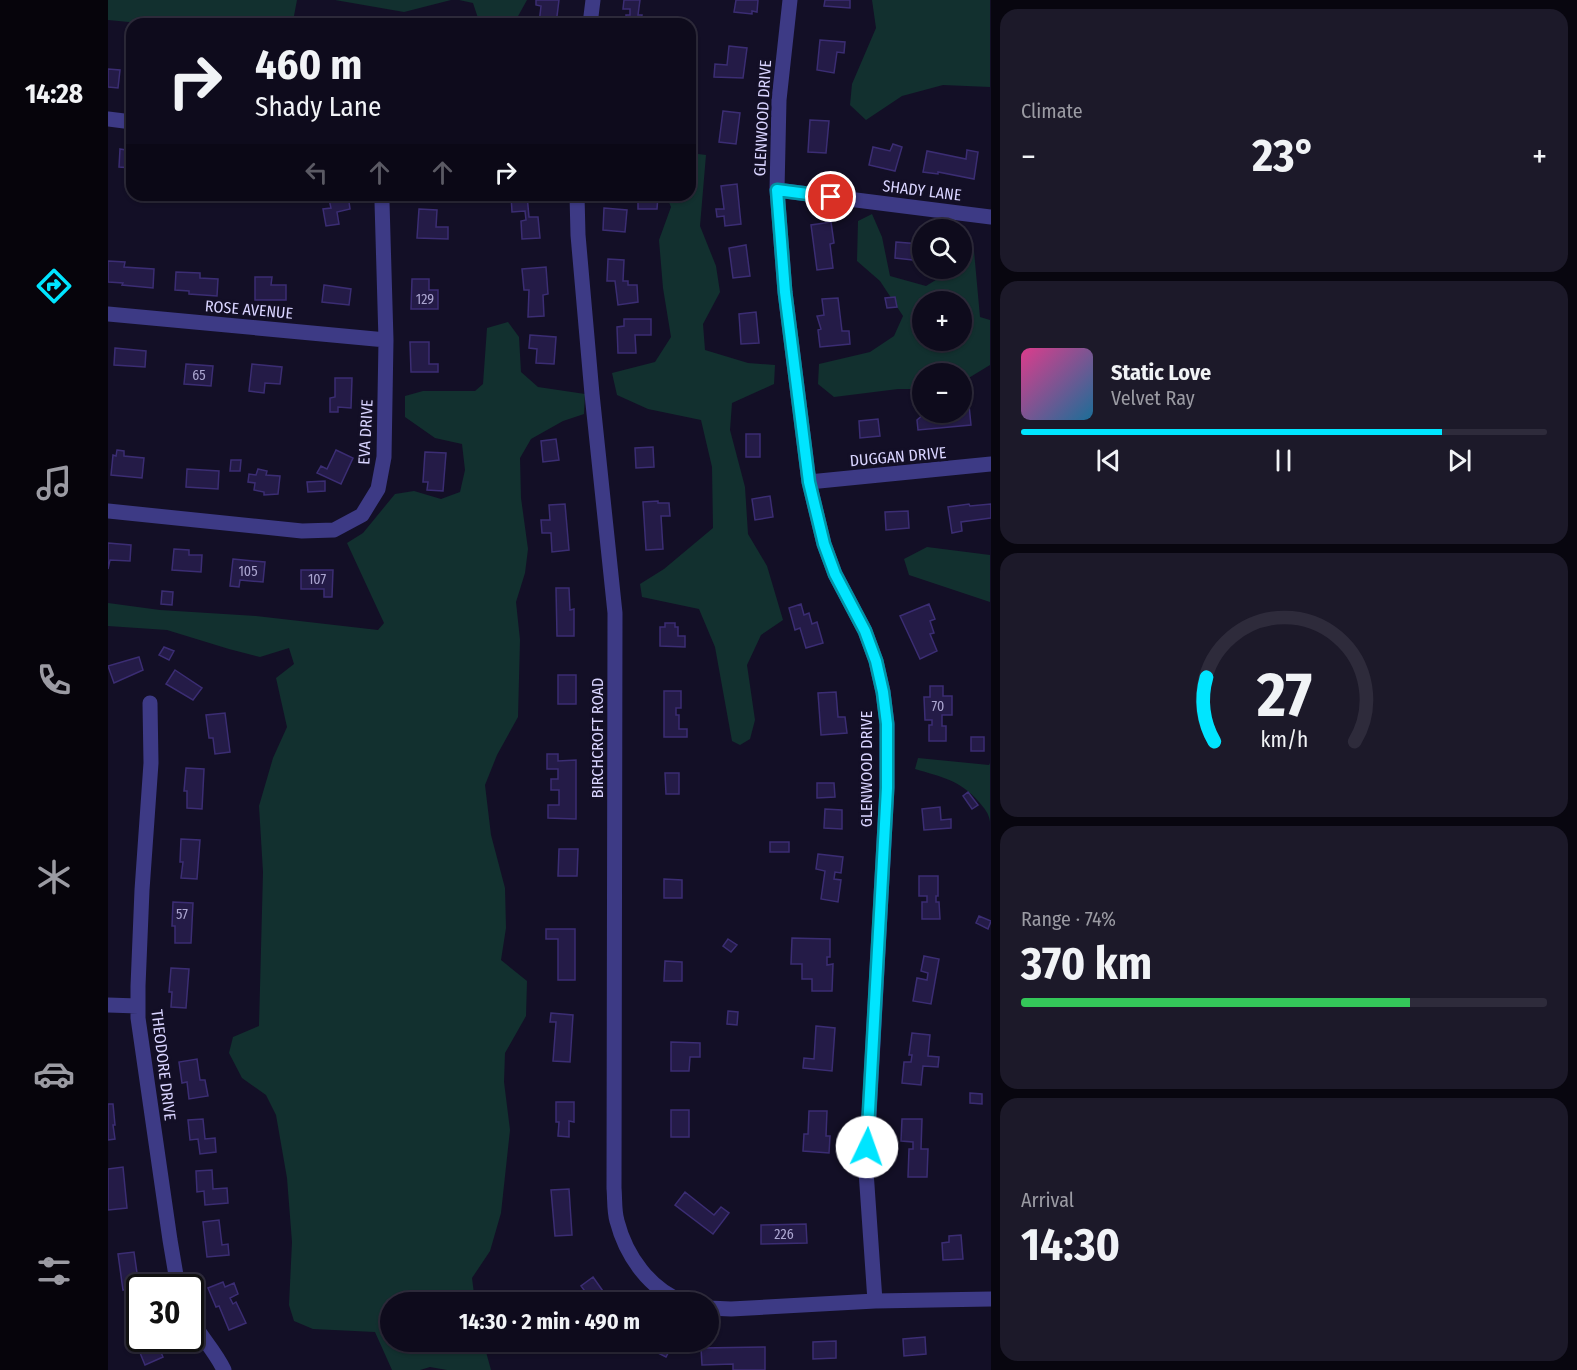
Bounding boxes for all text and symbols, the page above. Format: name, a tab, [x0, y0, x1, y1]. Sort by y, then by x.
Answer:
text: 460 m	[255, 40, 362, 90]
icon: right	[156, 42, 234, 120]
street label: GLENWOOD DRIVE	[750, 59, 775, 177]
text: 14:28	[25, 78, 83, 110]
text: Shady Lane	[255, 91, 381, 123]
text: Climate	[1021, 99, 1083, 123]
text: 23°	[1252, 129, 1316, 183]
text: −	[1021, 137, 1036, 177]
text: +	[1532, 137, 1547, 177]
icon: left	[300, 156, 333, 189]
icon: ahead	[363, 156, 396, 189]
icon: ahead	[426, 156, 459, 189]
icon: right	[489, 156, 522, 189]
pin	[805, 171, 856, 222]
street label: SHADY LANE	[881, 176, 962, 205]
icon: arrive	[814, 180, 847, 213]
map controls	[912, 219, 972, 423]
button: search	[912, 219, 972, 279]
icon: directions	[33, 265, 75, 307]
house number: 129	[416, 291, 434, 308]
button: +	[912, 291, 972, 351]
street label: ROSE AVENUE	[204, 296, 294, 323]
text: Static Love	[1111, 359, 1211, 386]
button: −	[912, 363, 972, 423]
house number: 65	[192, 367, 206, 384]
text: Velvet Ray	[1111, 386, 1195, 410]
street label: EVA DRIVE	[354, 399, 377, 465]
street label: DUGGAN DRIVE	[849, 443, 947, 470]
icon: previous	[1092, 444, 1125, 477]
icon: pause	[1267, 444, 1300, 477]
icon: next	[1443, 444, 1476, 477]
icon: music	[33, 462, 75, 504]
house number: 105	[238, 563, 258, 580]
house number: 107	[308, 571, 326, 588]
text: 27	[1255, 658, 1312, 733]
icon: phone	[33, 659, 75, 701]
street label: BIRCHCROFT ROAD	[588, 678, 607, 798]
house number: 70	[932, 698, 944, 715]
street label: GLENWOOD DRIVE	[857, 711, 876, 827]
text: km/h	[1260, 727, 1308, 753]
icon: climate	[33, 856, 75, 898]
house number: 57	[176, 906, 188, 923]
text: Range · 74%	[1021, 907, 1116, 931]
text: 370 km	[1021, 937, 1152, 991]
street label: THEODORE DRIVE	[147, 1008, 180, 1122]
icon: car	[33, 1053, 75, 1095]
position arrow	[835, 1115, 899, 1179]
text: Arrival	[1021, 1188, 1074, 1212]
text: 14:30	[1021, 1218, 1120, 1272]
house number: 226	[774, 1226, 794, 1243]
icon: filters	[33, 1250, 75, 1292]
speed limit sign: 30	[126, 1274, 204, 1352]
text: 14:30 · 2 min · 490 m	[459, 1308, 640, 1335]

